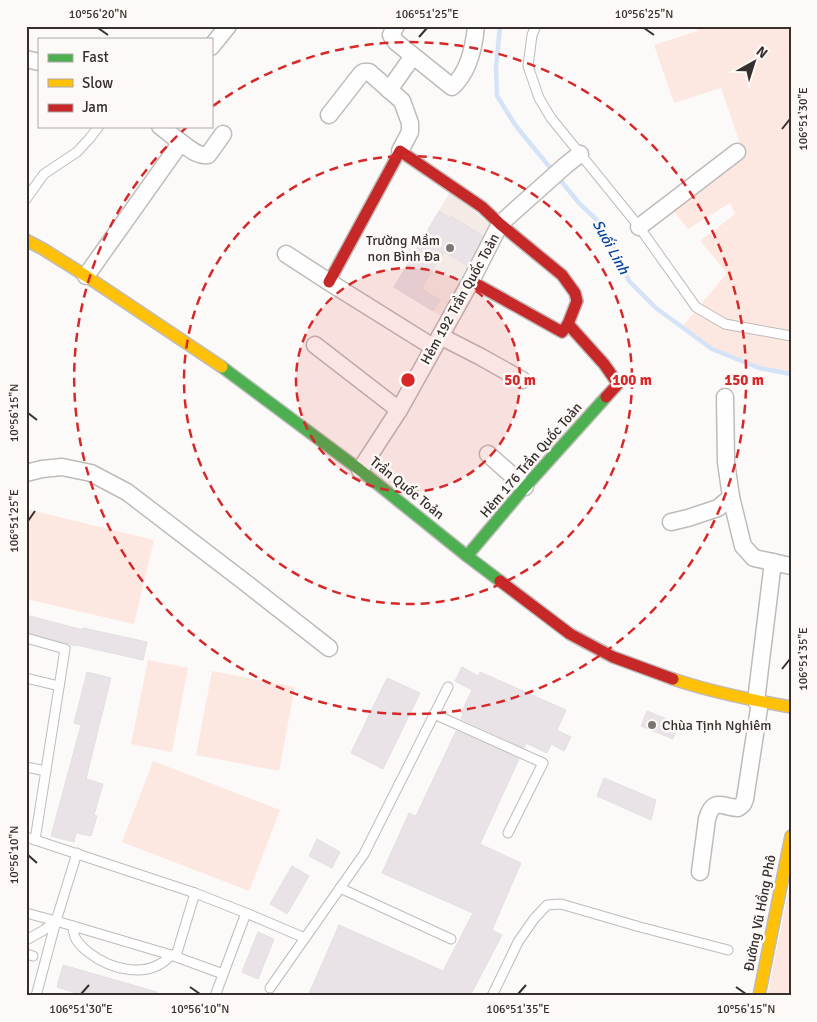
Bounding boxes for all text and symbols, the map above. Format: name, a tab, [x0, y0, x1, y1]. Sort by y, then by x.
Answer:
text: 10°56'20"N	[69, 7, 127, 22]
text: 106°51'25"E	[395, 7, 459, 22]
text: 10°56'25"N	[615, 7, 673, 22]
legend	[38, 38, 212, 128]
north arrow	[730, 38, 780, 88]
text: N	[753, 43, 771, 62]
text: Fast	[82, 48, 109, 66]
text: Slow	[82, 74, 113, 92]
text: 106°51'30"E	[796, 87, 811, 151]
text: Jam	[82, 98, 108, 116]
water label: Suối Linh	[589, 217, 634, 278]
street label: Hẻm 192 Trần Quốc Toản	[417, 231, 503, 367]
place label: Trường Mầm non Bình Đa	[366, 232, 440, 265]
marker: Trường Mầm non Bình Đa	[444, 242, 456, 254]
centre of rings	[399, 371, 417, 389]
text: 50 m	[504, 371, 536, 389]
text: 100 m	[612, 371, 652, 389]
text: 150 m	[724, 371, 764, 389]
text: 10°56'15"N	[7, 384, 22, 442]
street label: Hẻm 176 Trần Quốc Toản	[476, 399, 586, 521]
street label: Trần Quốc Toản	[366, 453, 448, 523]
text: 106°51'25"E	[7, 489, 22, 553]
text: 106°51'35"E	[796, 627, 811, 691]
place label: Chùa Tịnh Nghiêm	[662, 717, 771, 734]
marker: Chùa Tịnh Nghiêm	[646, 719, 658, 731]
text: 10°56'10"N	[7, 826, 22, 884]
street label: Đường Vũ Hồng Phô	[740, 853, 780, 973]
text: 106°51'30"E	[49, 1002, 113, 1017]
text: 10°56'10"N	[171, 1002, 229, 1017]
text: 106°51'35"E	[486, 1002, 550, 1017]
text: 10°56'15"N	[717, 1002, 775, 1017]

